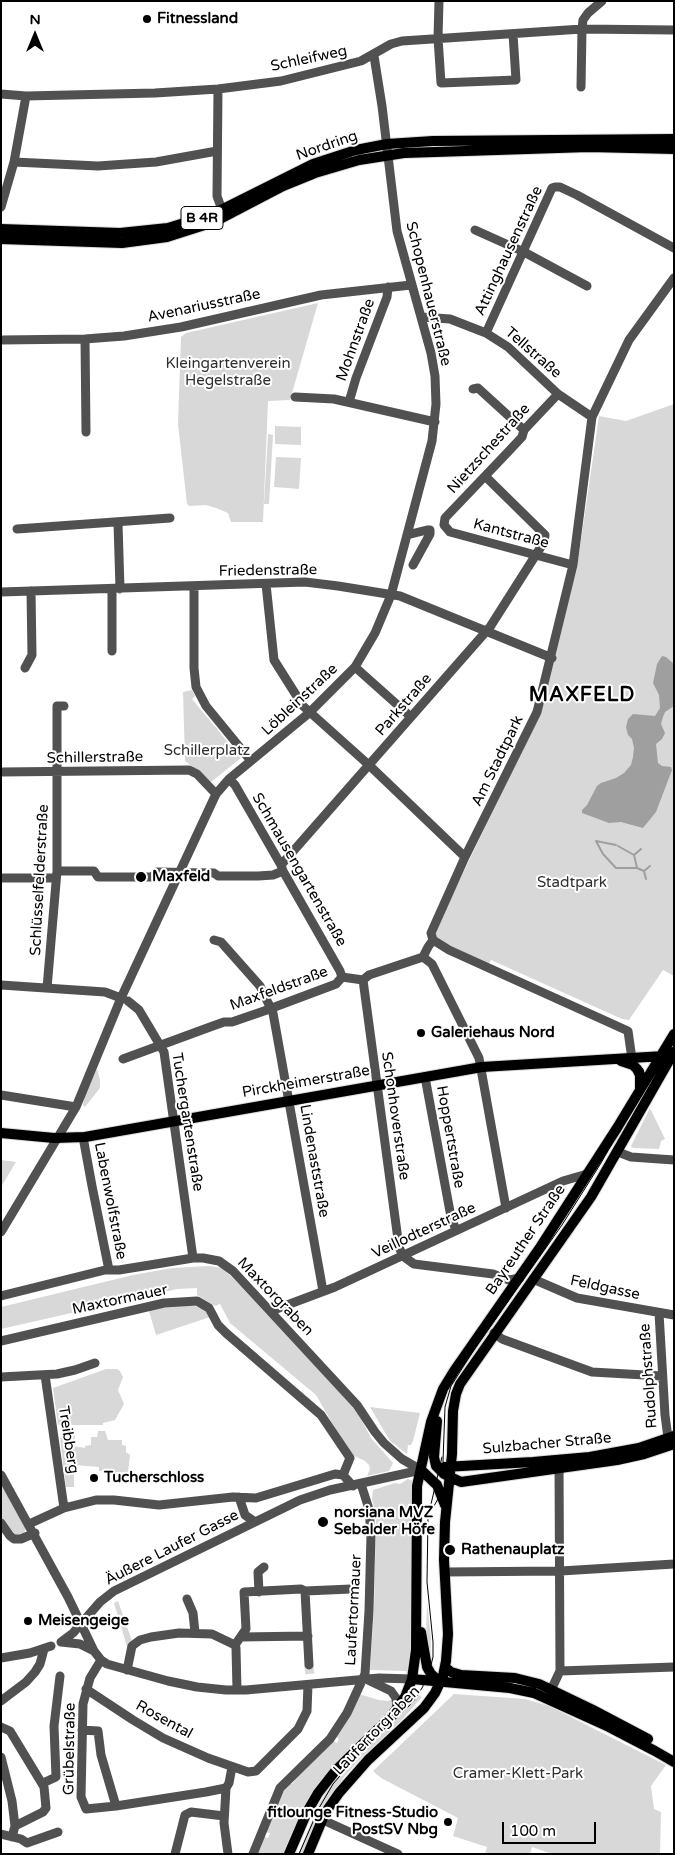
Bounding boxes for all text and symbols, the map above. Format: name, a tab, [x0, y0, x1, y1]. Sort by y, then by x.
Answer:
north arrow	[10, 10, 60, 60]
place label: Fitnessland	[157, 10, 238, 28]
text: N	[29, 11, 41, 28]
marker: Fitnessland	[141, 13, 153, 25]
street label: Schleifweg	[269, 42, 349, 76]
street label: Nordring	[294, 127, 360, 165]
street label: Attinghausenstraße	[471, 183, 547, 319]
road number: B 4R	[181, 207, 223, 230]
street label: Schopenhauerstraße	[401, 220, 455, 368]
street label: Avenariusstraße	[146, 285, 262, 327]
street label: Mohnstraße	[333, 296, 379, 384]
street label: Tellstraße	[501, 324, 565, 382]
park label: Kleingartenverein Hegelstraße	[165, 355, 291, 390]
street label: Nietzschestraße	[444, 400, 534, 498]
street label: Kantstraße	[471, 515, 551, 553]
street label: Friedenstraße	[219, 561, 317, 581]
street label: Löbleinstraße	[258, 660, 342, 740]
street label: Parkstraße	[372, 670, 436, 740]
district label: MAXFELD	[528, 684, 636, 708]
street label: Am Stadtpark	[468, 713, 528, 809]
park label: Schillerplatz	[164, 742, 250, 760]
street label: Schillerstraße	[47, 748, 143, 768]
street label: Schmausengartenstraße	[248, 790, 350, 950]
street label: Schlüsselfelderstraße	[27, 804, 53, 956]
place label: Maxfeld	[152, 868, 210, 886]
marker: Maxfeld	[134, 870, 148, 884]
park label: Stadtpark	[537, 874, 607, 892]
street label: Maxfeldstraße	[228, 963, 330, 1015]
place label: Galeriehaus Nord	[431, 1024, 555, 1042]
marker: Galeriehaus Nord	[415, 1027, 427, 1039]
street label: Tuchergartenstraße	[167, 1051, 207, 1193]
street label: Schonhoverstraße	[377, 1051, 413, 1181]
street label: Pirckheimerstraße	[241, 1062, 371, 1102]
street label: Hoppertstraße	[432, 1084, 468, 1190]
street label: Lindenaststraße	[295, 1103, 333, 1219]
street label: Labenwolfstraße	[90, 1141, 130, 1261]
street label: Bayreuther Straße	[482, 1181, 570, 1299]
street label: Veillodterstraße	[369, 1199, 479, 1263]
street label: Maxtorgraben	[233, 1254, 317, 1340]
street label: Feldgasse	[568, 1272, 642, 1304]
street label: Maxtormauer	[71, 1281, 169, 1319]
street label: Rudolphstraße	[636, 1323, 662, 1429]
street label: Treibberg	[54, 1405, 82, 1475]
street label: Sulzbacher Straße	[482, 1429, 612, 1459]
place label: Tucherschloss	[104, 1469, 204, 1487]
marker: Tucherschloss	[88, 1472, 100, 1484]
place label: norsiana MVZ Sebalder Höfe	[334, 1504, 435, 1539]
street label: Äußere Laufer Gasse	[102, 1506, 242, 1590]
marker: norsiana MVZ Sebalder Höfe	[316, 1515, 330, 1529]
place label: Rathenauplatz	[461, 1541, 565, 1559]
marker: Rathenauplatz	[443, 1543, 457, 1557]
street label: Laufertormauer	[342, 1554, 366, 1666]
place label: Meisengeige	[38, 1612, 129, 1630]
marker: Meisengeige	[22, 1615, 34, 1627]
street label: Laufertorgraben	[330, 1683, 424, 1779]
street label: Rosental	[132, 1697, 196, 1743]
street label: Grübelstraße	[60, 1703, 80, 1795]
park label: Cramer-Klett-Park	[453, 1765, 583, 1783]
place label: fitlounge Fitness-Studio PostSV Nbg	[267, 1804, 438, 1839]
scale bar	[505, 1812, 599, 1844]
marker: fitlounge Fitness-Studio PostSV Nbg	[442, 1816, 454, 1828]
text: 100 m	[510, 1822, 556, 1840]

